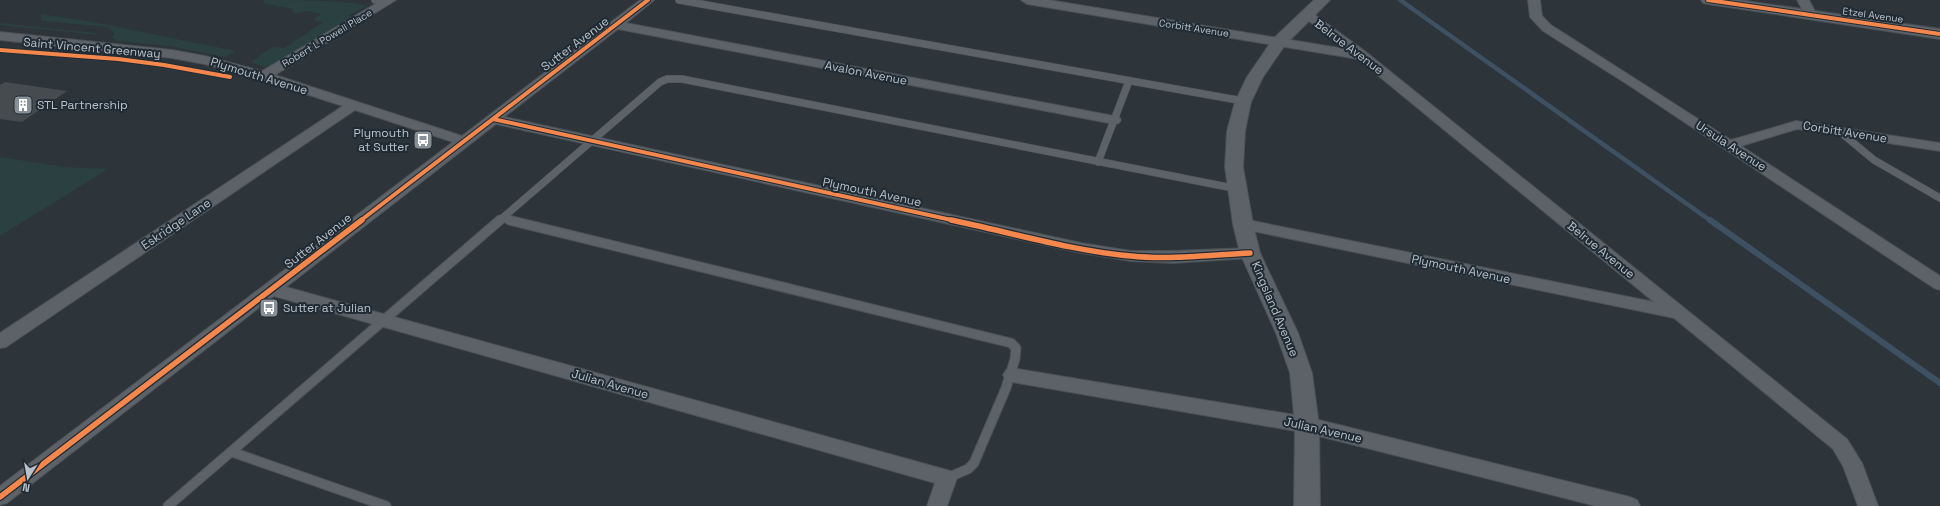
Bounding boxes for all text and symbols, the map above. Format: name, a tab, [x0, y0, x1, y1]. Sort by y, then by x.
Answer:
street label: Etzel Avenue	[1842, 4, 1904, 26]
street label: Robert L Powell Place	[280, 6, 374, 70]
street label: Sutter Avenue	[538, 13, 612, 75]
street label: Corbitt Avenue	[1158, 16, 1230, 40]
street label: Belrue Avenue	[1311, 16, 1387, 78]
street label: Saint Vincent Greenway	[23, 34, 161, 62]
street label: Plymouth Avenue	[208, 54, 310, 98]
street label: Avalon Avenue	[823, 57, 909, 89]
building icon: STL Partnership	[12, 94, 34, 116]
place label: STL Partnership	[37, 97, 128, 113]
street label: Ursula Avenue	[1693, 117, 1769, 175]
street label: Corbitt Avenue	[1802, 117, 1888, 147]
place label: Plymouth at Sutter	[354, 125, 409, 155]
bus stop icon: Plymouth at Sutter	[412, 129, 434, 151]
street label: Plymouth Avenue	[821, 174, 923, 210]
street label: Eskridge Lane	[138, 195, 214, 253]
street label: Sutter Avenue	[281, 210, 355, 272]
street label: Belrue Avenue	[1564, 218, 1638, 282]
street label: Plymouth Avenue	[1410, 251, 1512, 287]
street label: Kingsland Avenue	[1248, 259, 1302, 359]
bus stop icon: Sutter at Julian	[258, 297, 280, 319]
place label: Sutter at Julian	[283, 300, 371, 316]
street label: Julian Avenue	[570, 365, 650, 403]
street label: Julian Avenue	[1282, 413, 1364, 447]
north arrow	[8, 458, 48, 498]
text: N	[21, 480, 31, 495]

